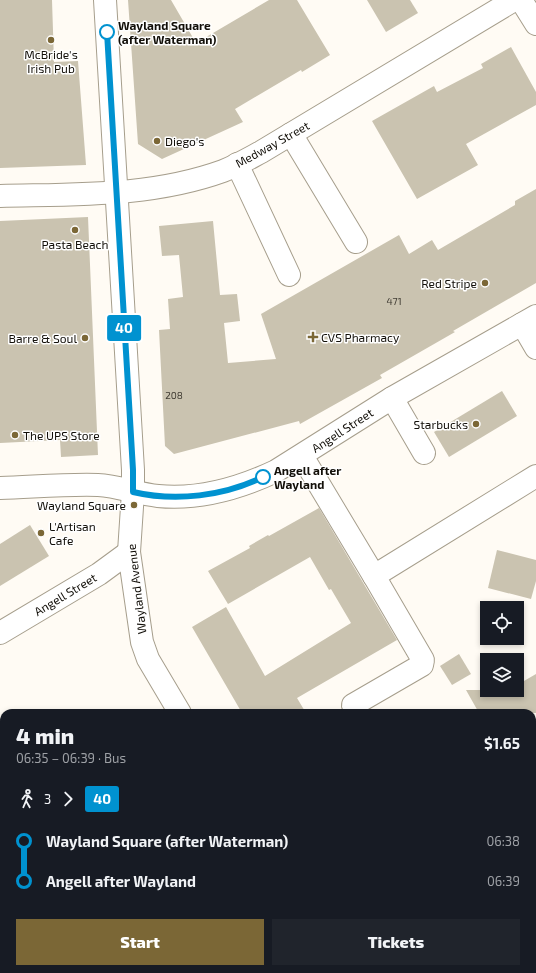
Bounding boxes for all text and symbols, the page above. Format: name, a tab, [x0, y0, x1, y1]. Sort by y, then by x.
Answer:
place label: Wayland Square (after Waterman)	[118, 18, 216, 46]
marker: Wayland Square (after Waterman)	[99, 24, 115, 40]
marker: McBride's Irish Pub	[46, 35, 56, 45]
place label: McBride's Irish Pub	[24, 47, 78, 75]
street label: Medway Street	[233, 118, 312, 170]
place label: Diego's	[165, 134, 204, 148]
marker: Diego's	[152, 136, 162, 146]
marker: Pasta Beach	[70, 225, 80, 235]
place label: Pasta Beach	[42, 237, 108, 251]
place label: Red Stripe	[421, 276, 477, 290]
marker: Red Stripe	[480, 278, 490, 288]
house number: 471	[386, 295, 402, 307]
line badge: 40	[106, 315, 142, 341]
text: 40	[115, 319, 133, 336]
place label: CVS Pharmacy	[321, 330, 400, 344]
place label: Barre & Soul	[8, 331, 77, 345]
marker: CVS Pharmacy	[308, 332, 318, 342]
marker: Barre & Soul	[80, 333, 90, 343]
house number: 208	[165, 389, 183, 401]
street label: Angell Street	[309, 405, 376, 455]
place label: Starbucks	[414, 417, 468, 431]
marker: Starbucks	[471, 419, 481, 429]
place label: The UPS Store	[23, 428, 100, 442]
marker: The UPS Store	[10, 430, 20, 440]
place label: Angell after Wayland	[274, 463, 341, 492]
marker: Angell after Wayland	[255, 469, 271, 485]
place label: Wayland Square	[37, 498, 126, 512]
marker: Wayland Square	[129, 500, 139, 510]
place label: L'Artisan Cafe	[49, 519, 96, 547]
marker: L'Artisan Cafe	[36, 528, 46, 538]
street label: Wayland Avenue	[124, 543, 148, 635]
street label: Angell Street	[31, 570, 99, 618]
map controls	[480, 601, 524, 697]
button: locate	[480, 601, 524, 645]
button: layers	[480, 653, 524, 697]
text: 4 min	[16, 722, 74, 748]
text: $1.65	[484, 734, 520, 752]
text: 06:35 – 06:39 · Bus	[16, 750, 126, 766]
icon: walk	[16, 788, 38, 810]
icon: forward	[57, 788, 79, 810]
text: 40	[93, 790, 111, 807]
text: 3	[44, 791, 51, 807]
text: Wayland Square (after Waterman)	[46, 832, 288, 850]
text: 06:38	[487, 833, 520, 849]
text: Angell after Wayland	[46, 872, 196, 890]
text: 06:39	[487, 873, 520, 889]
button: Start	[16, 919, 264, 965]
button: Tickets	[272, 919, 520, 965]

